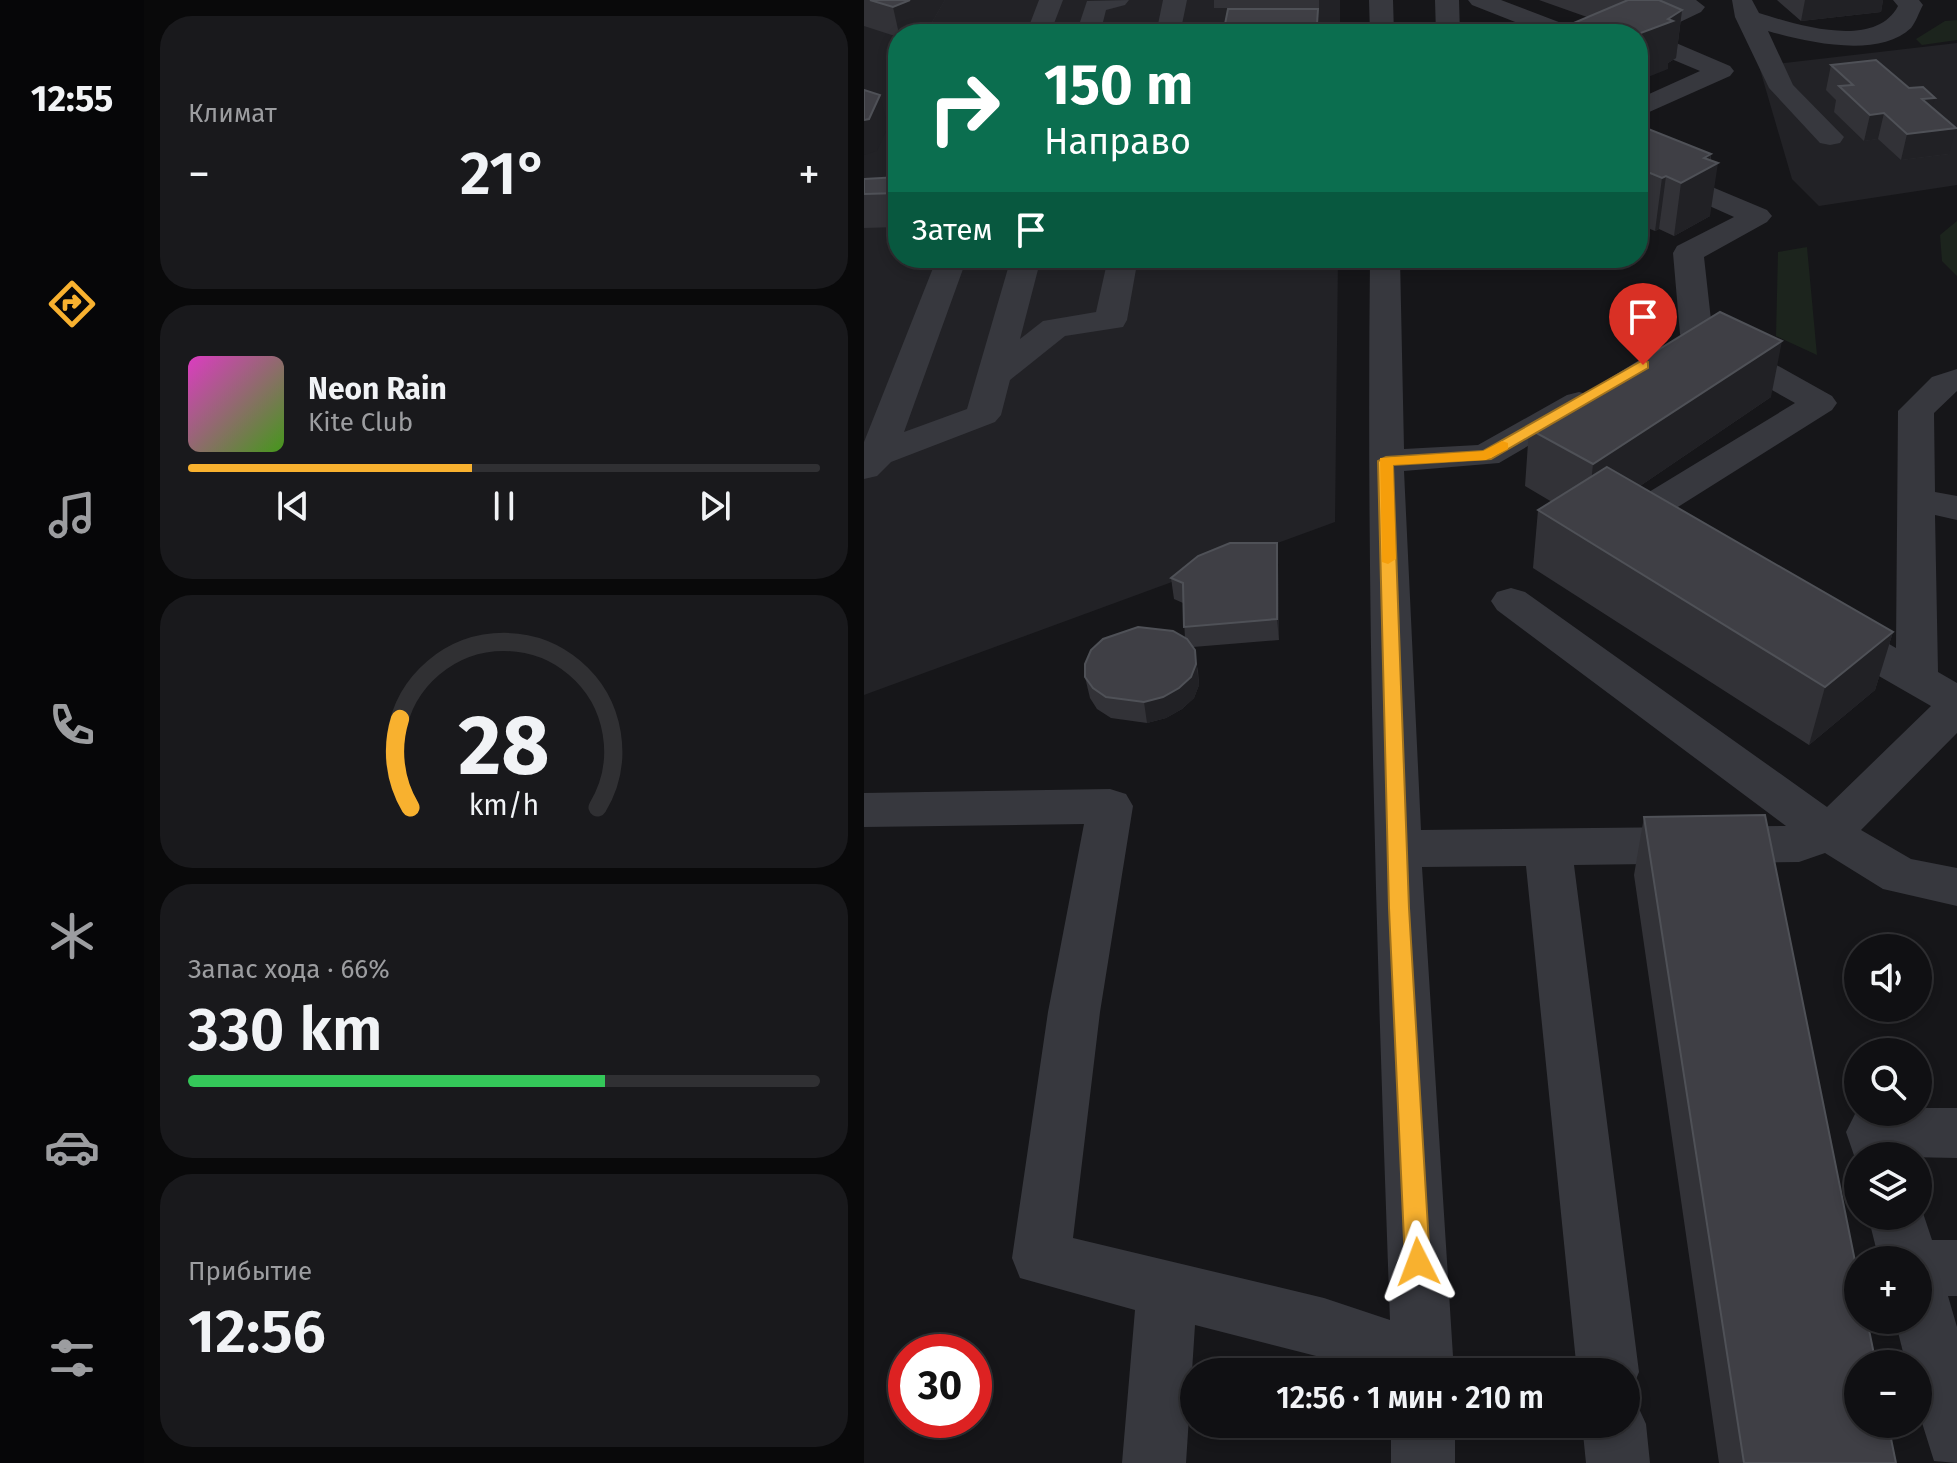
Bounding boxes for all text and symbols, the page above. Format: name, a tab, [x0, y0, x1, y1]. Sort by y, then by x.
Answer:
text: 150 m	[1044, 52, 1193, 119]
icon: right	[912, 56, 1016, 160]
text: 12:55	[31, 77, 113, 121]
text: Климат	[188, 98, 277, 129]
text: Направо	[1044, 120, 1191, 164]
text: 21°	[460, 138, 548, 210]
text: −	[188, 148, 210, 201]
text: +	[798, 148, 820, 201]
icon: arrive	[1009, 208, 1053, 252]
text: Затем	[912, 212, 993, 248]
icon: directions	[44, 276, 100, 332]
pin	[1609, 283, 1677, 365]
icon: arrive	[1621, 295, 1665, 339]
text: Neon Rain	[308, 371, 447, 407]
text: Kite Club	[308, 407, 413, 438]
icon: previous	[271, 484, 315, 528]
icon: pause	[482, 484, 526, 528]
icon: next	[693, 484, 737, 528]
icon: music	[44, 487, 100, 543]
text: 28	[458, 695, 550, 795]
icon: phone	[44, 697, 100, 753]
text: km/h	[469, 788, 539, 823]
icon: climate	[44, 908, 100, 964]
map controls	[1844, 934, 1932, 1438]
button: sound	[1844, 934, 1932, 1022]
text: Запас хода · 66%	[188, 954, 390, 985]
text: 330 km	[188, 994, 383, 1066]
button: search	[1844, 1038, 1932, 1126]
icon: car	[44, 1119, 100, 1175]
button: layers	[1844, 1142, 1932, 1230]
position arrow	[1376, 1220, 1460, 1304]
button: +	[1844, 1246, 1932, 1334]
text: Прибытие	[188, 1256, 312, 1287]
text: 12:56	[188, 1296, 326, 1368]
icon: filters	[44, 1330, 100, 1386]
speed limit sign: 30	[888, 1334, 992, 1438]
button: −	[1844, 1350, 1932, 1438]
text: 12:56 · 1 мин · 210 m	[1276, 1380, 1544, 1416]

